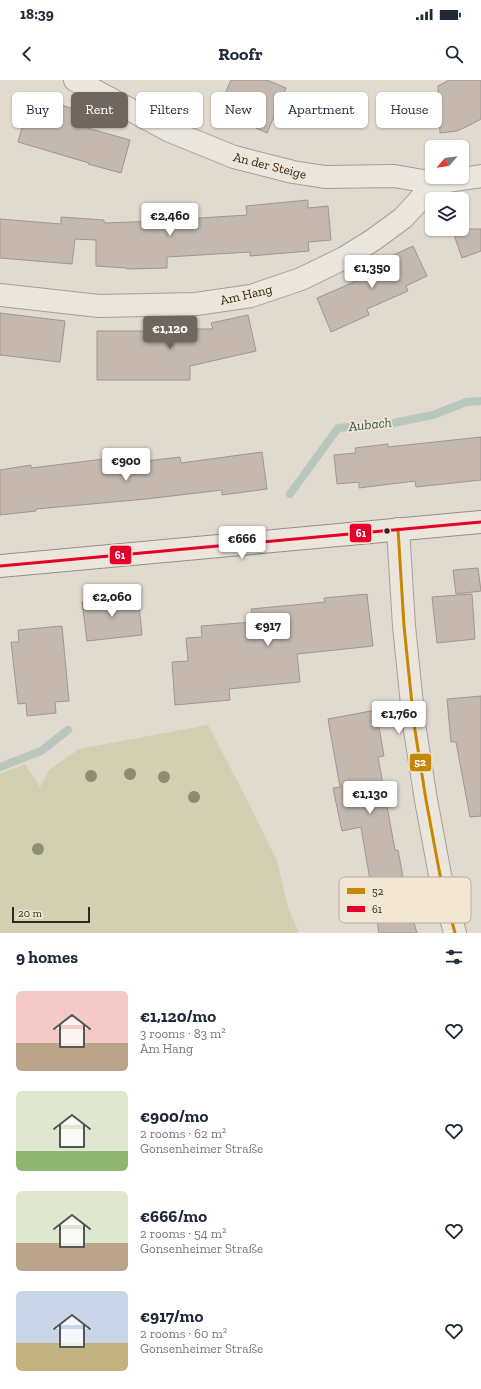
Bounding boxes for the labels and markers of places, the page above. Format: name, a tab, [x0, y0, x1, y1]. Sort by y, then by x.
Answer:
pin: €2,460	[137, 203, 203, 237]
pin: €1,350	[339, 255, 405, 289]
pin: €1,120	[137, 316, 203, 350]
pin: €900	[102, 448, 150, 482]
pin: €666	[218, 526, 266, 560]
unlabelled marker	[382, 526, 392, 536]
pin: €2,060	[79, 584, 145, 618]
pin: €917	[244, 613, 292, 647]
pin: €1,760	[366, 701, 432, 735]
pin: €1,130	[337, 781, 403, 815]

